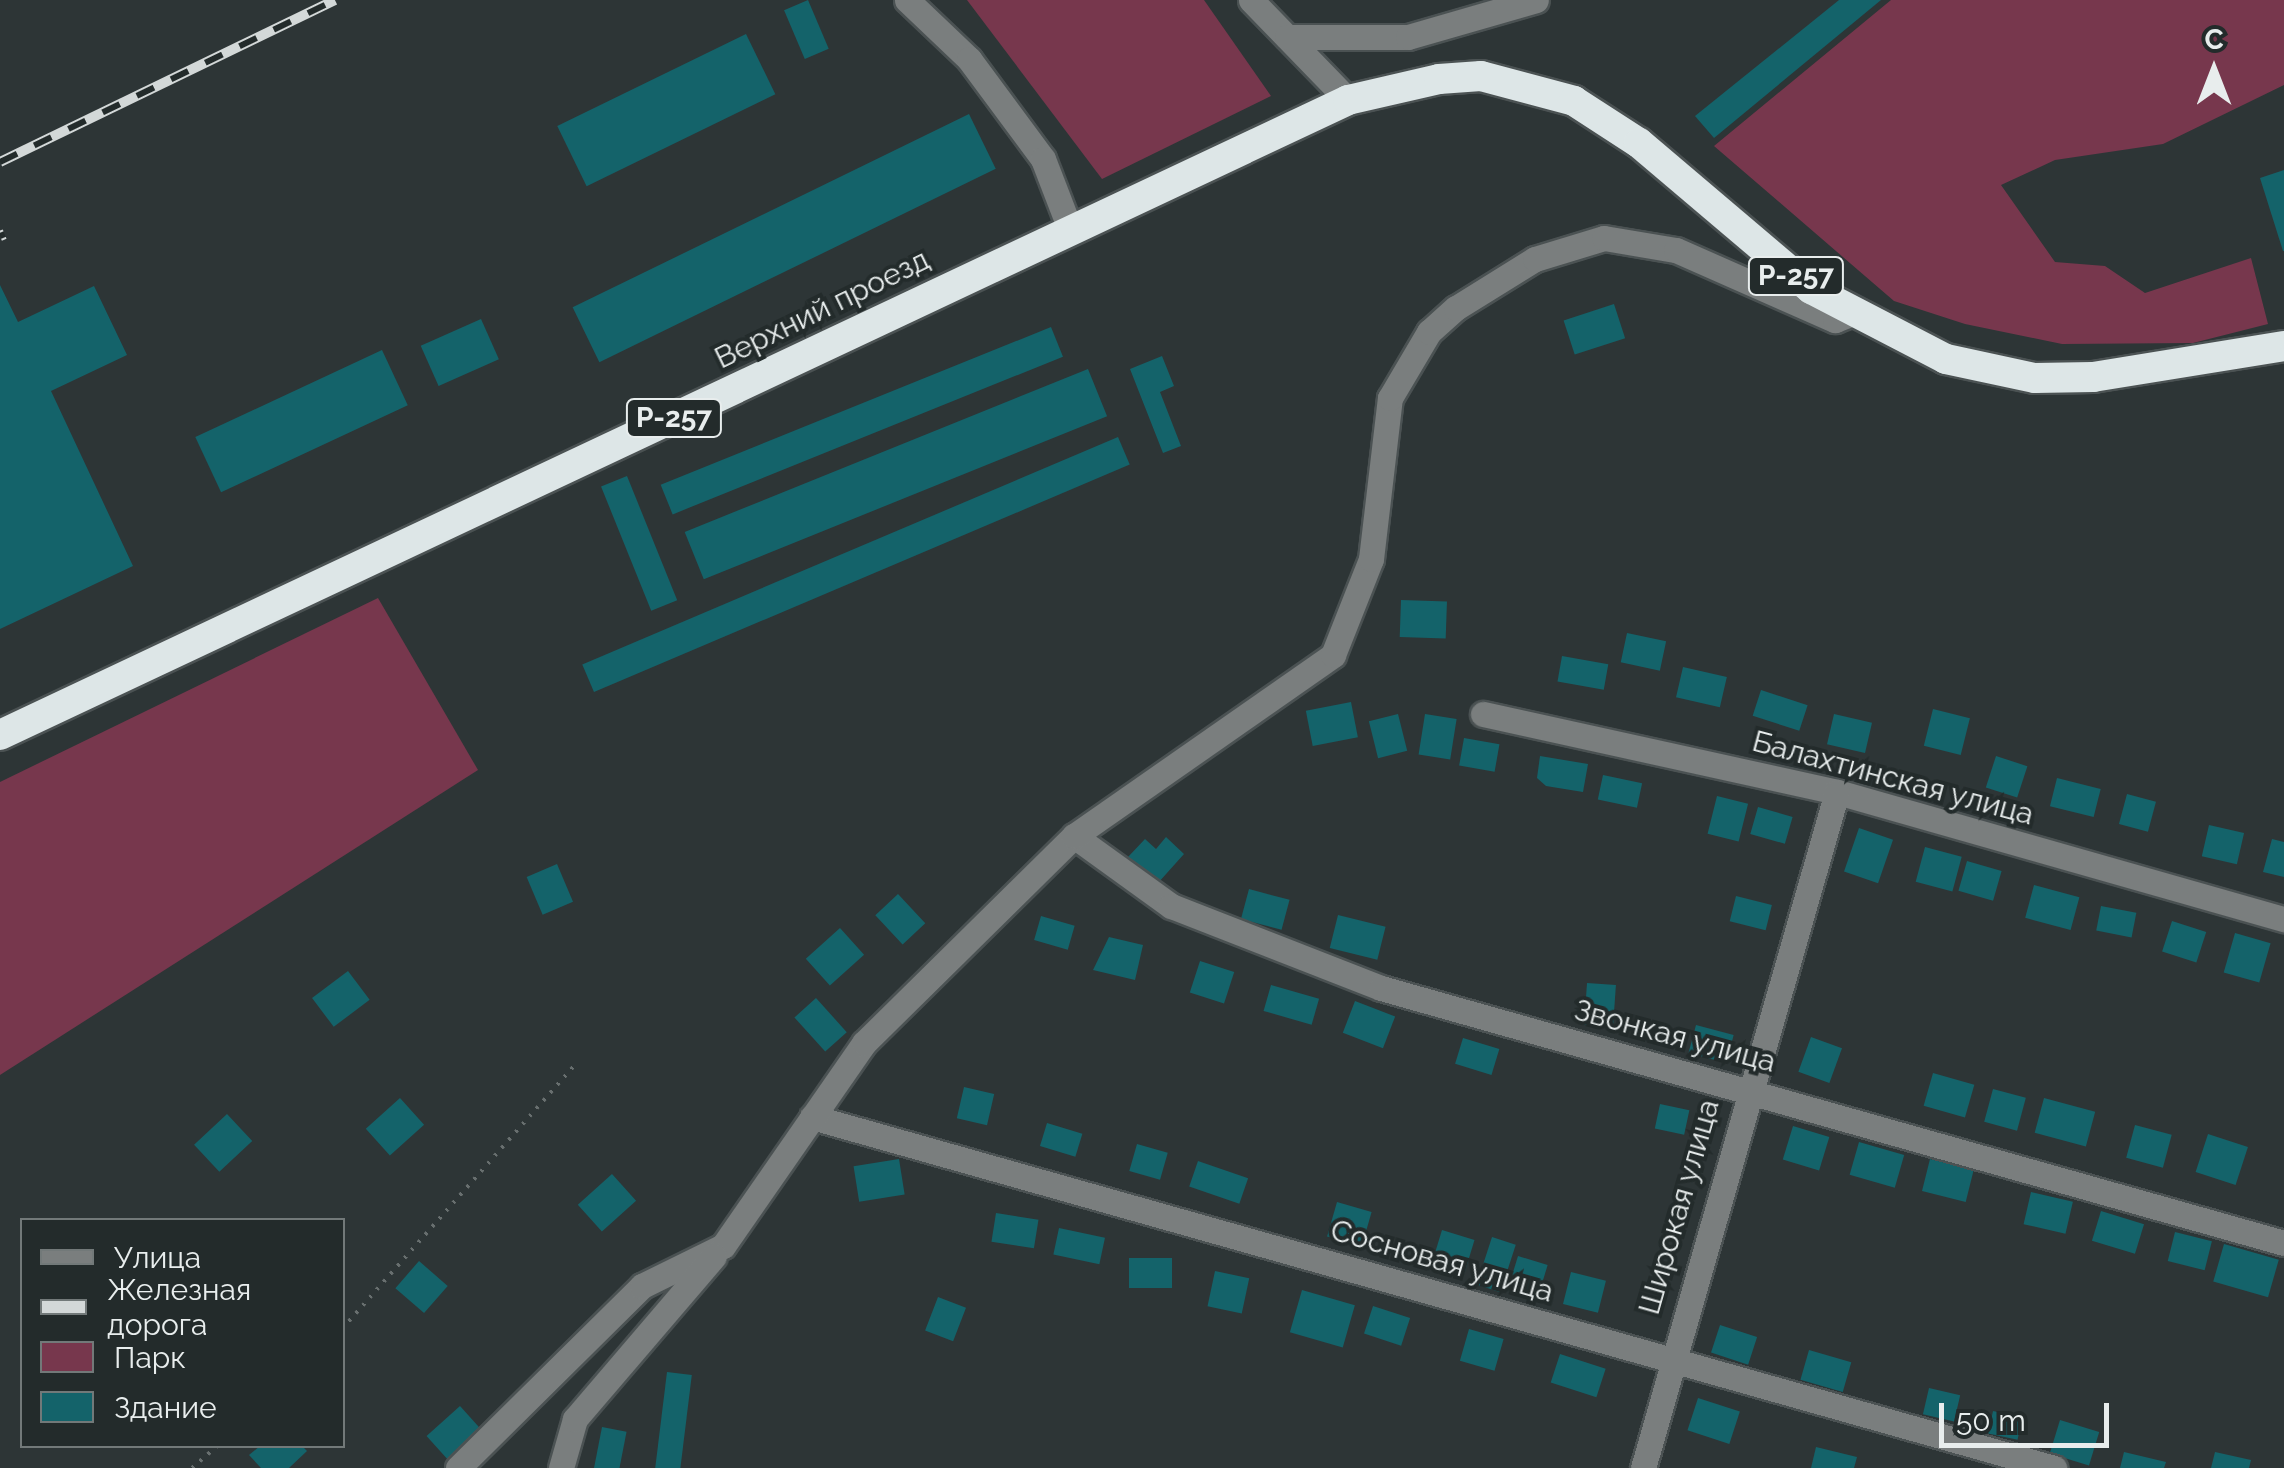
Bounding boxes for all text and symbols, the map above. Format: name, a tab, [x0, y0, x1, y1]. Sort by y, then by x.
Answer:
north arrow	[2164, 20, 2264, 120]
text: С	[2204, 23, 2224, 56]
street label: Верхний проезд	[709, 241, 935, 377]
road number: Р-257	[1746, 253, 1846, 299]
road number: Р-257	[624, 395, 724, 441]
street label: Балахтинская улица	[1748, 723, 2038, 833]
street label: Звонкая улица	[1570, 992, 1780, 1080]
street label: Широкая улица	[1631, 1095, 1727, 1319]
street label: Сосновая улица	[1326, 1212, 1558, 1310]
legend	[20, 1218, 345, 1448]
text: Улица	[114, 1240, 201, 1275]
text: Железная дорога	[107, 1272, 251, 1342]
text: Парк	[114, 1340, 186, 1375]
scale bar	[1944, 1383, 2114, 1445]
text: Здание	[114, 1390, 217, 1425]
text: 50 m	[1956, 1403, 2026, 1438]

